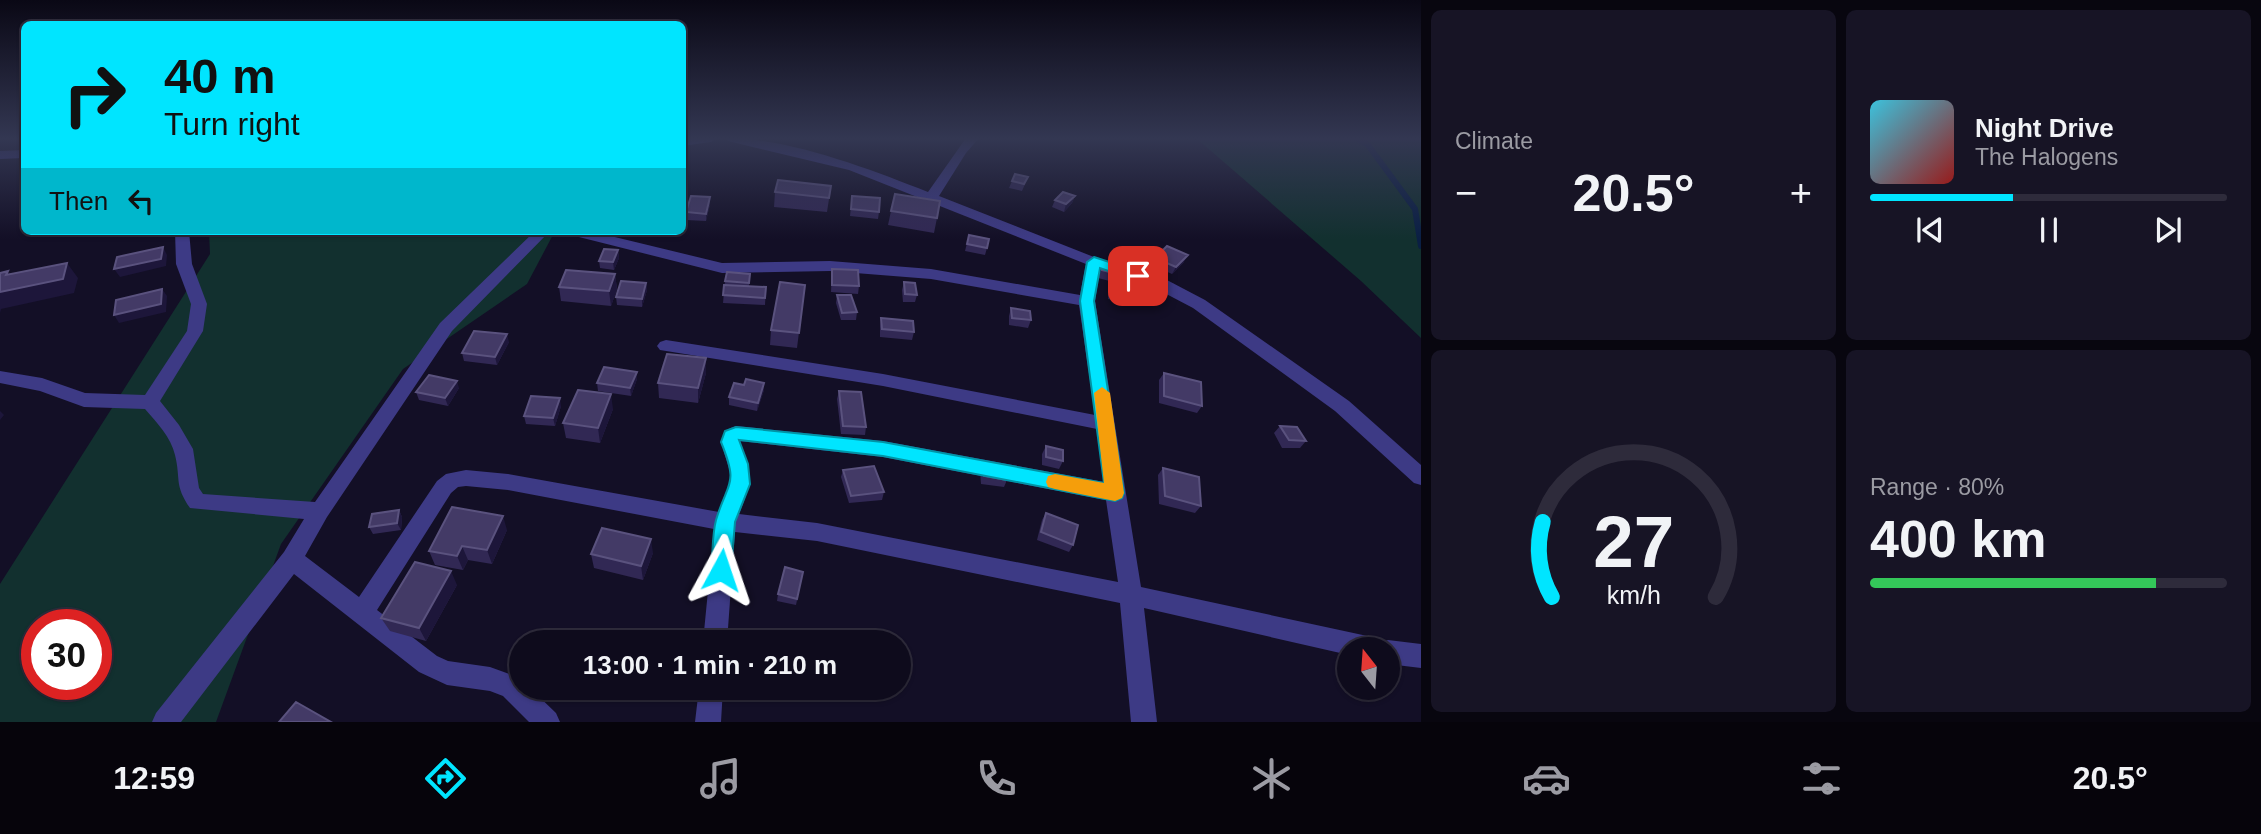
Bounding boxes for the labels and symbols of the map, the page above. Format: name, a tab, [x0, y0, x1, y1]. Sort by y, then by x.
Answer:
pin	[1108, 246, 1168, 306]
position arrow	[684, 533, 758, 607]
speed limit sign: 30	[21, 609, 112, 700]
north arrow	[1337, 637, 1400, 700]

